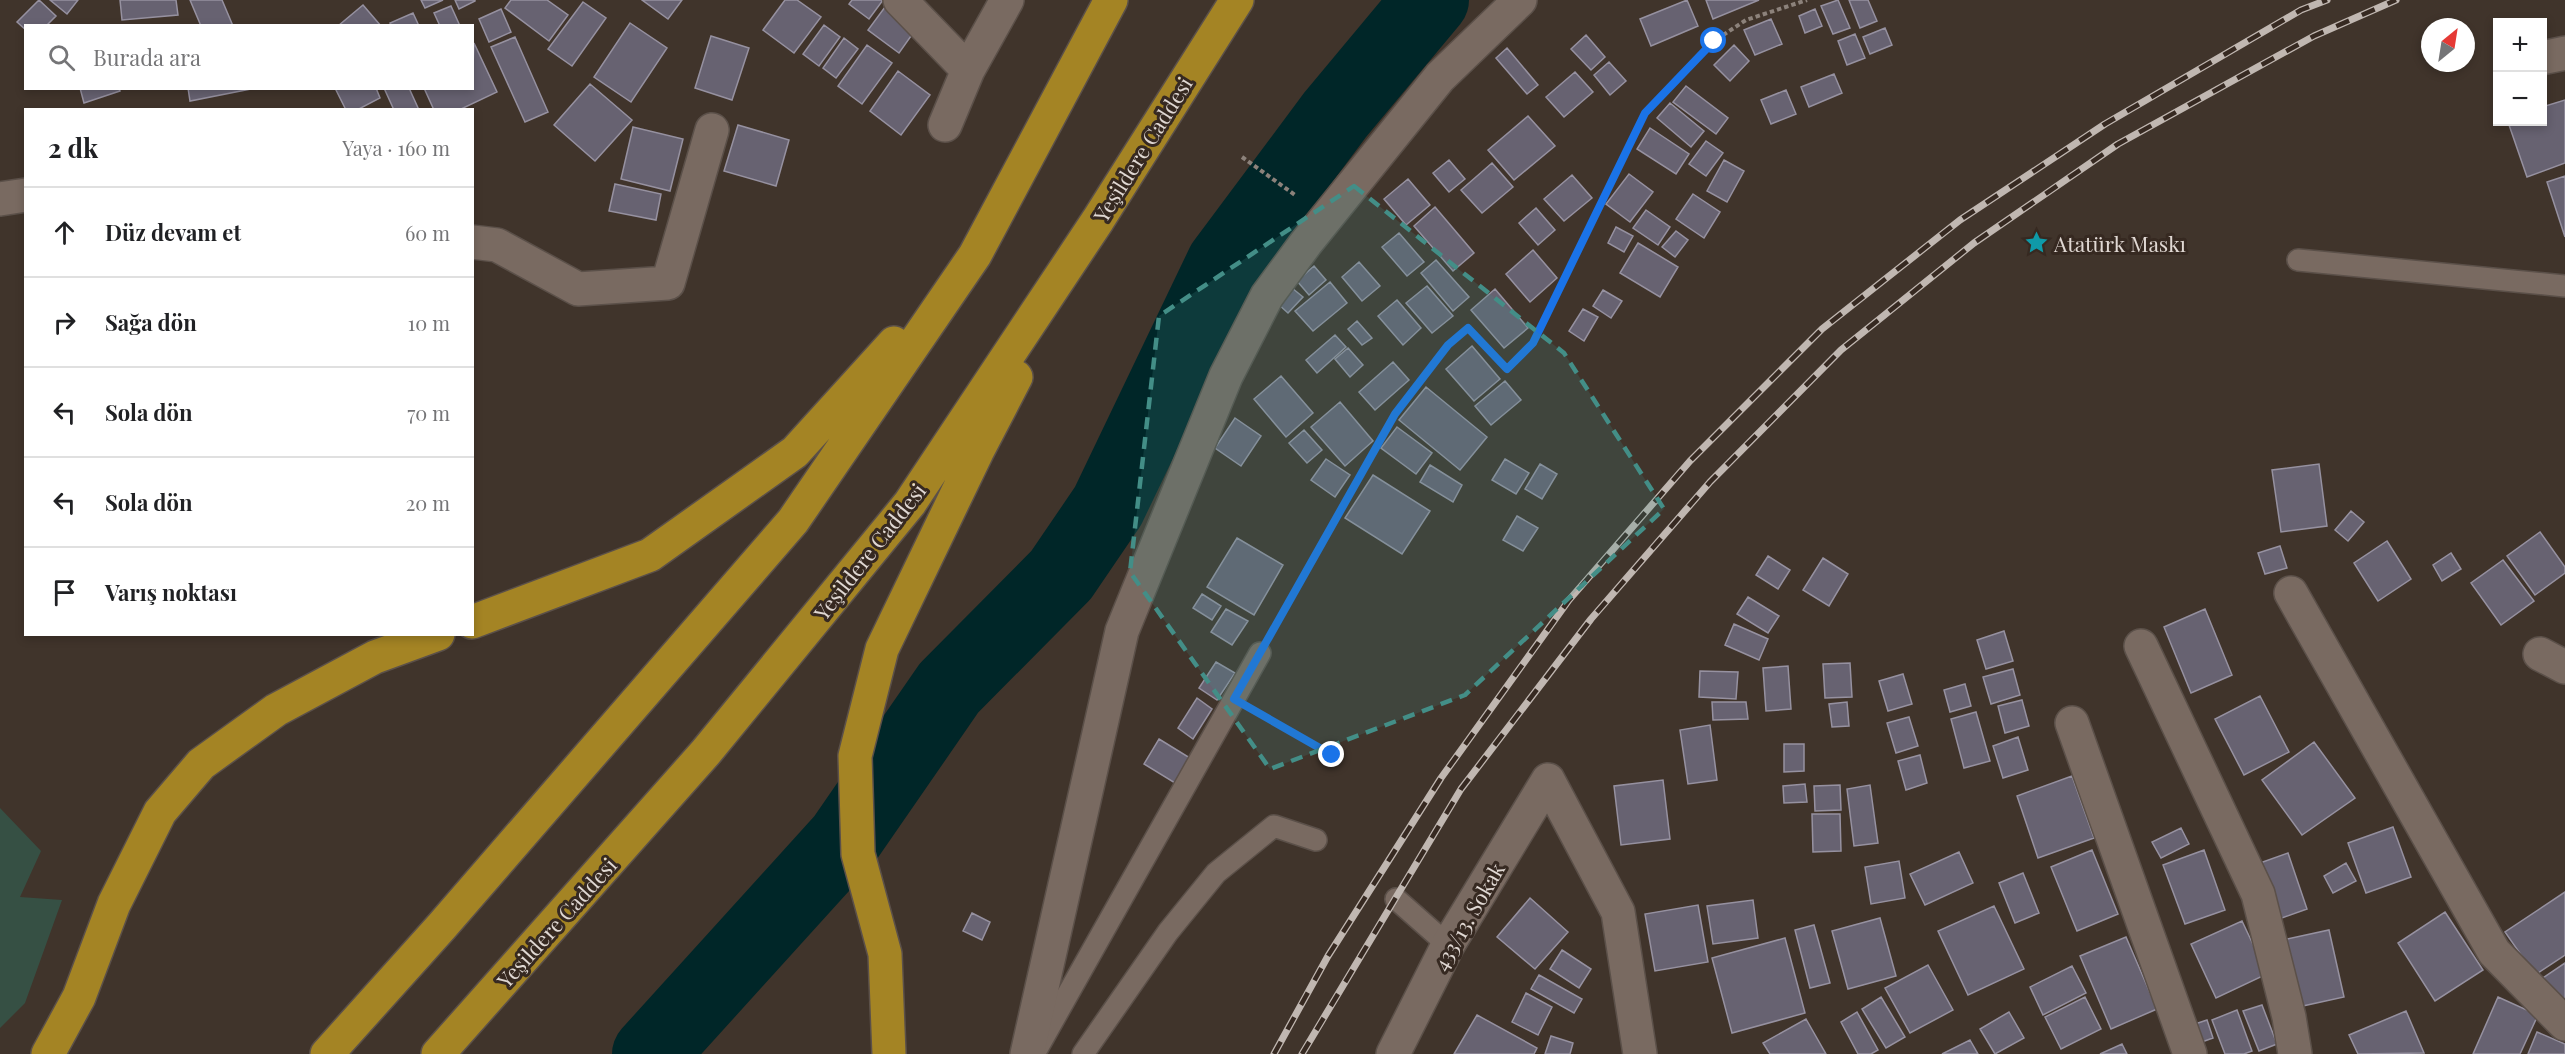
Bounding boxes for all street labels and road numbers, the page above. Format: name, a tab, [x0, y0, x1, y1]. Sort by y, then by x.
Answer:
street label: Yeşildere Caddesi	[1086, 71, 1198, 228]
street label: Yeşildere Caddesi	[806, 477, 931, 626]
street label: Yeşildere Caddesi	[489, 851, 622, 994]
street label: 433/13. Sokak	[1426, 857, 1510, 975]

